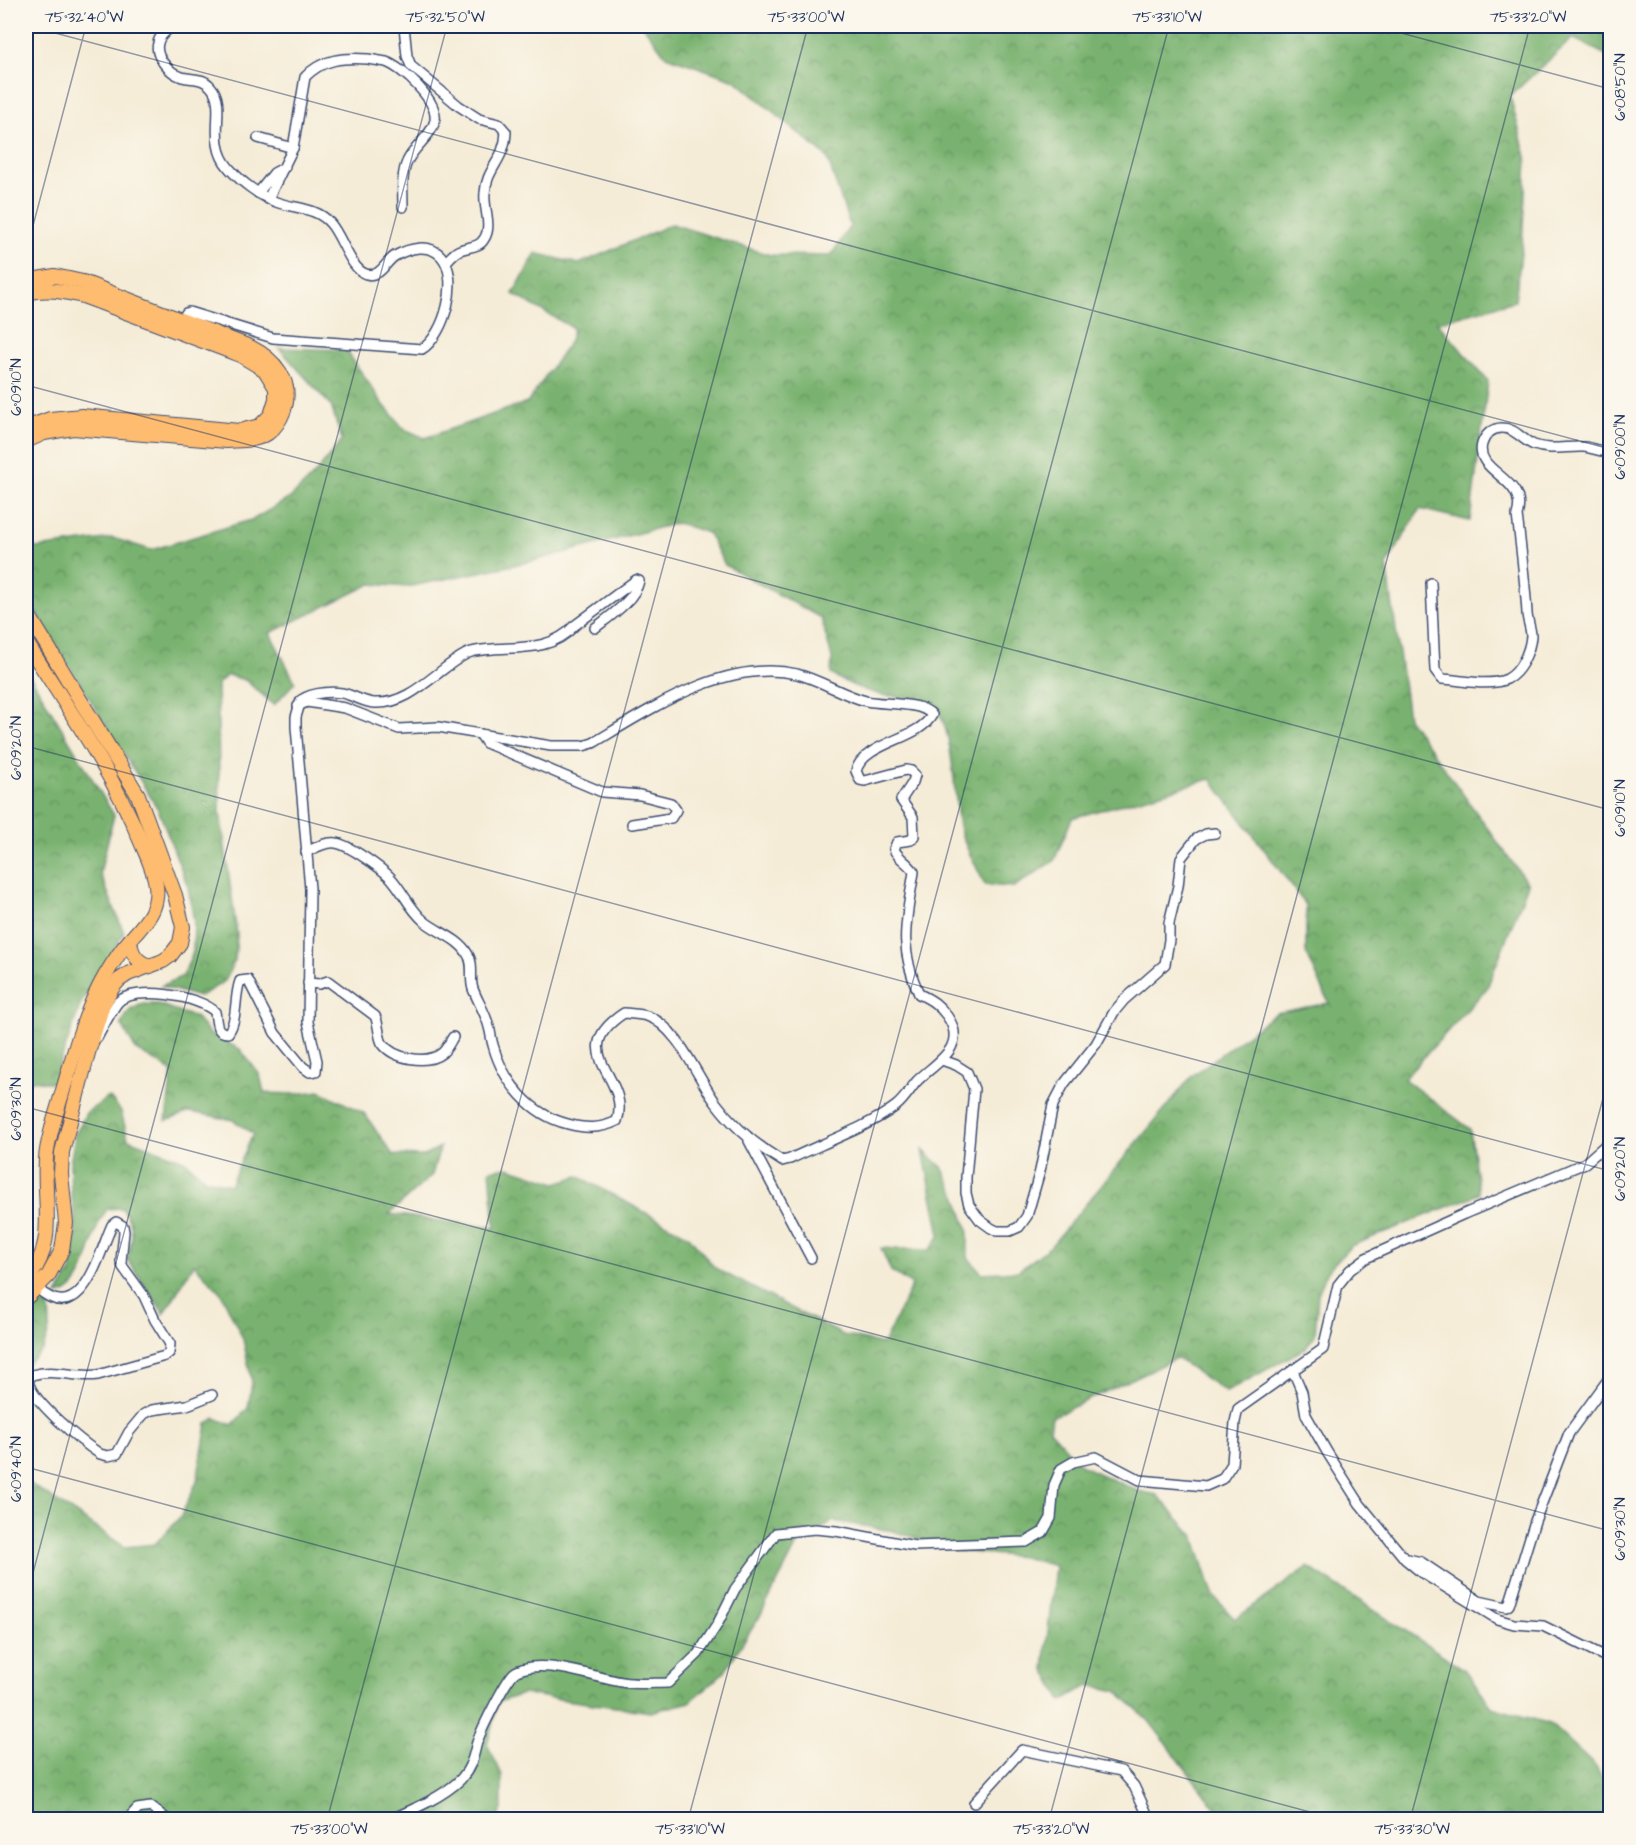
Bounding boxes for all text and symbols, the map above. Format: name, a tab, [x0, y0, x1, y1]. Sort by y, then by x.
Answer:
text: 75°32'40"W	[44, 7, 124, 28]
text: 75°32'50"W	[405, 7, 485, 28]
text: 75°33'00"W	[767, 7, 845, 28]
text: 75°33'10"W	[1132, 7, 1202, 28]
text: 75°33'20"W	[1490, 7, 1566, 28]
text: 6°08'50"N	[1610, 53, 1631, 121]
text: 6°09'10"N	[6, 358, 27, 416]
text: 6°09'00"N	[1610, 414, 1631, 480]
text: 6°09'20"N	[6, 716, 27, 780]
text: 6°09'10"N	[1610, 779, 1631, 837]
text: 6°09'30"N	[6, 1077, 27, 1141]
text: 6°09'20"N	[1610, 1137, 1631, 1201]
text: 6°09'40"N	[6, 1436, 27, 1502]
text: 6°09'30"N	[1610, 1497, 1631, 1561]
text: 75°33'00"W	[290, 1819, 368, 1840]
text: 75°33'10"W	[655, 1819, 725, 1840]
text: 75°33'20"W	[1013, 1819, 1089, 1840]
text: 75°33'30"W	[1374, 1819, 1450, 1840]

